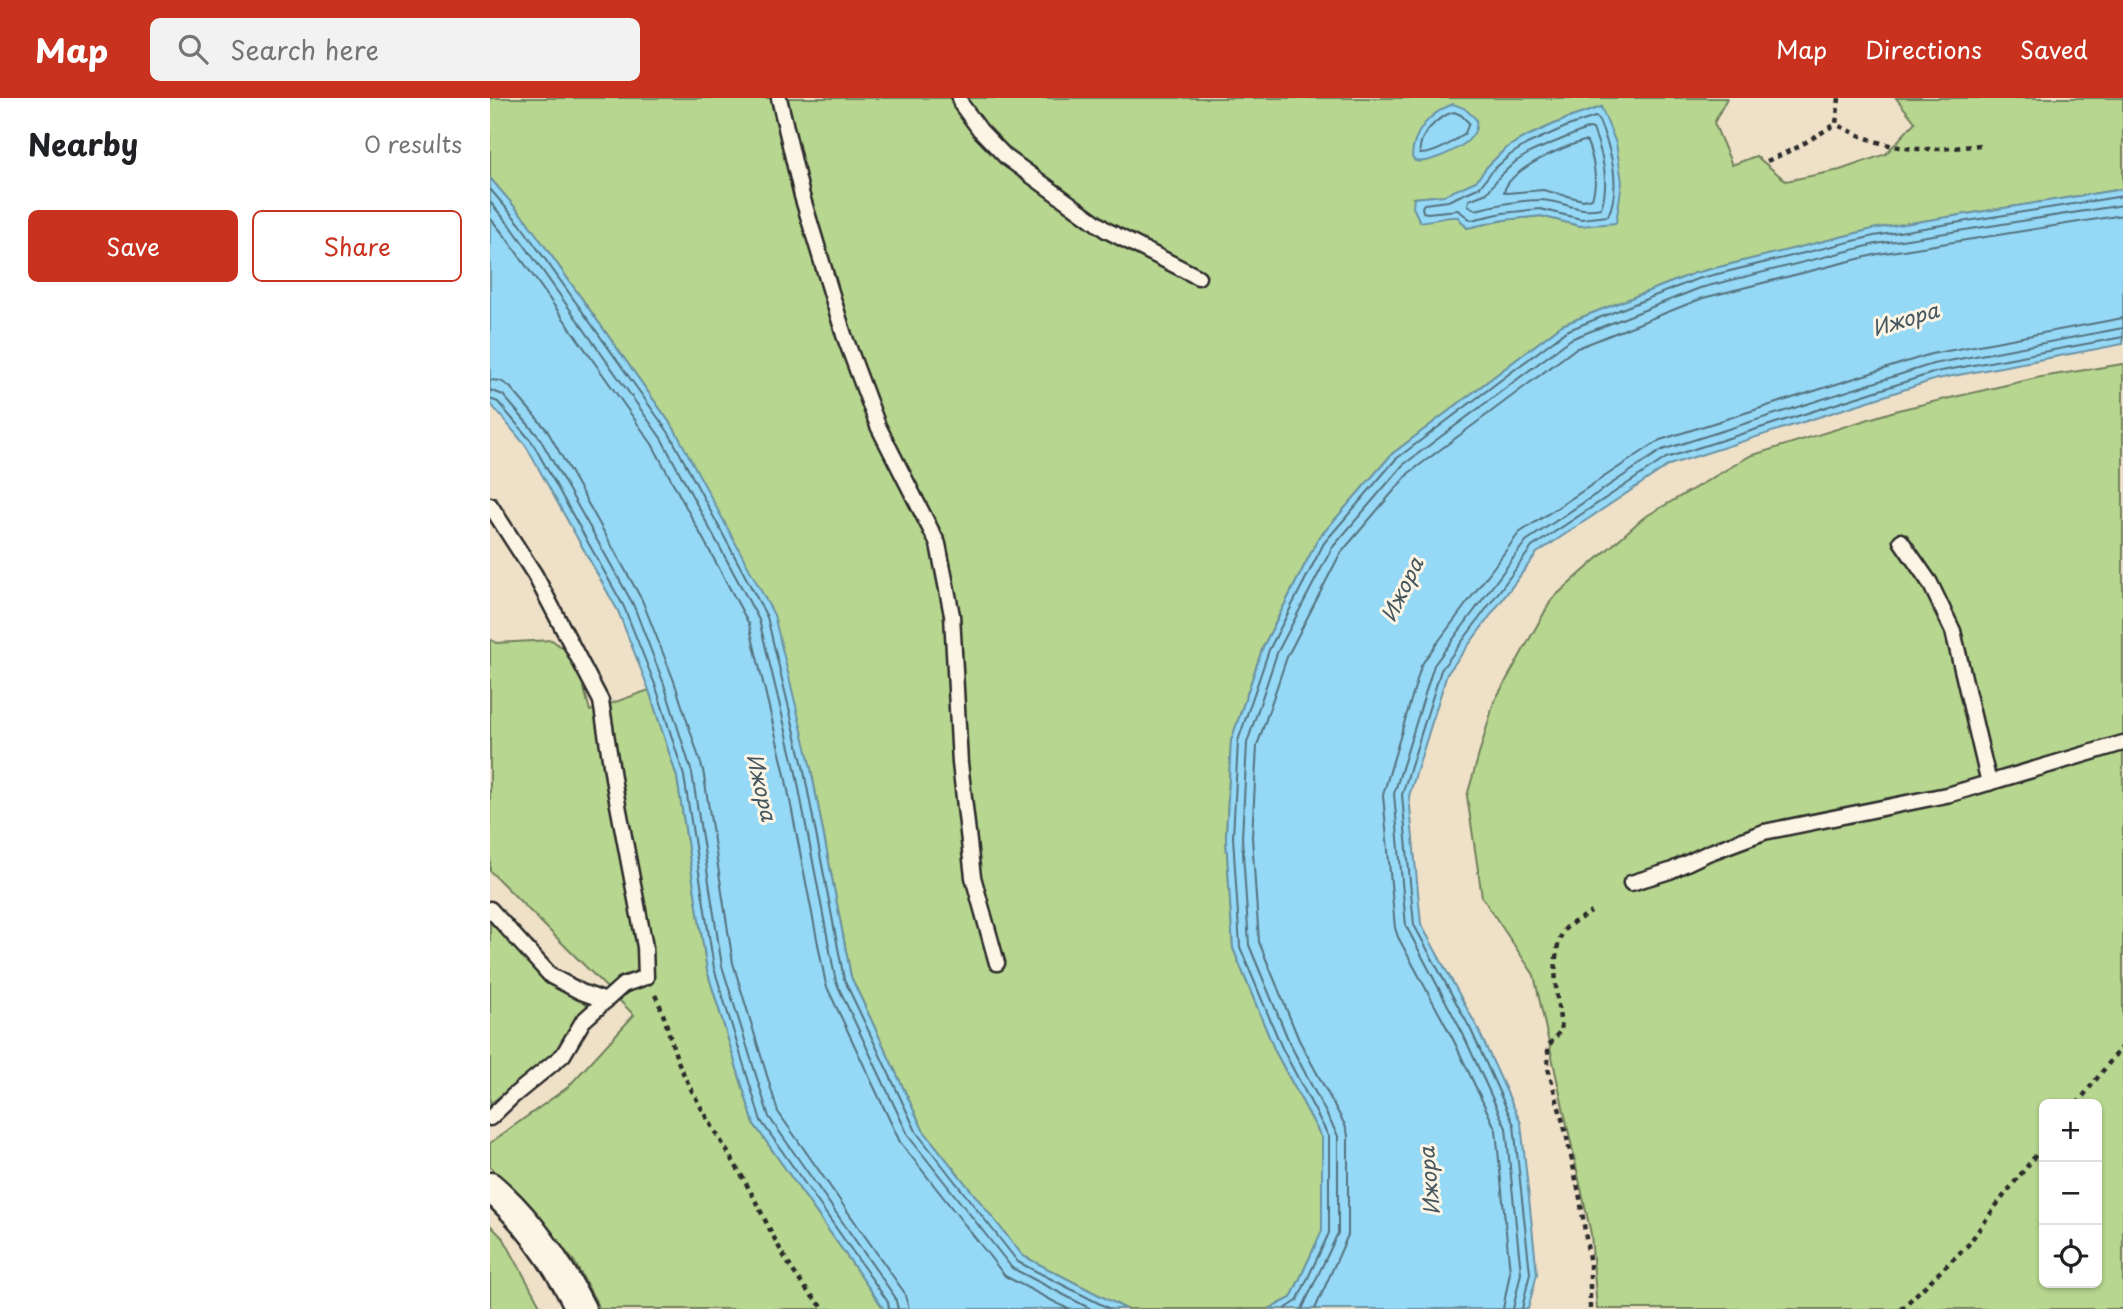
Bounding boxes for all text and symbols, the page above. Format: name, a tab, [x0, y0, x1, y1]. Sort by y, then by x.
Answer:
search box	[150, 18, 640, 81]
text: Map	[35, 24, 108, 74]
icon: search	[174, 30, 212, 68]
text: Search here	[230, 30, 379, 69]
text: Map	[1776, 31, 1827, 67]
text: Directions	[1865, 31, 1982, 67]
text: Saved	[2020, 31, 2088, 67]
text: Nearby	[28, 121, 138, 166]
text: 0 results	[364, 126, 462, 161]
button: Save	[28, 210, 238, 282]
button: Share	[252, 210, 462, 282]
water label: Ижора	[1868, 292, 1943, 343]
water label: Ижора	[1372, 551, 1431, 627]
water label: Ижора	[740, 750, 786, 825]
map controls	[2039, 1099, 2102, 1288]
button: +	[2039, 1099, 2102, 1162]
water label: Ижора	[1409, 1145, 1447, 1216]
button: −	[2039, 1162, 2102, 1225]
button: locate	[2039, 1225, 2102, 1288]

